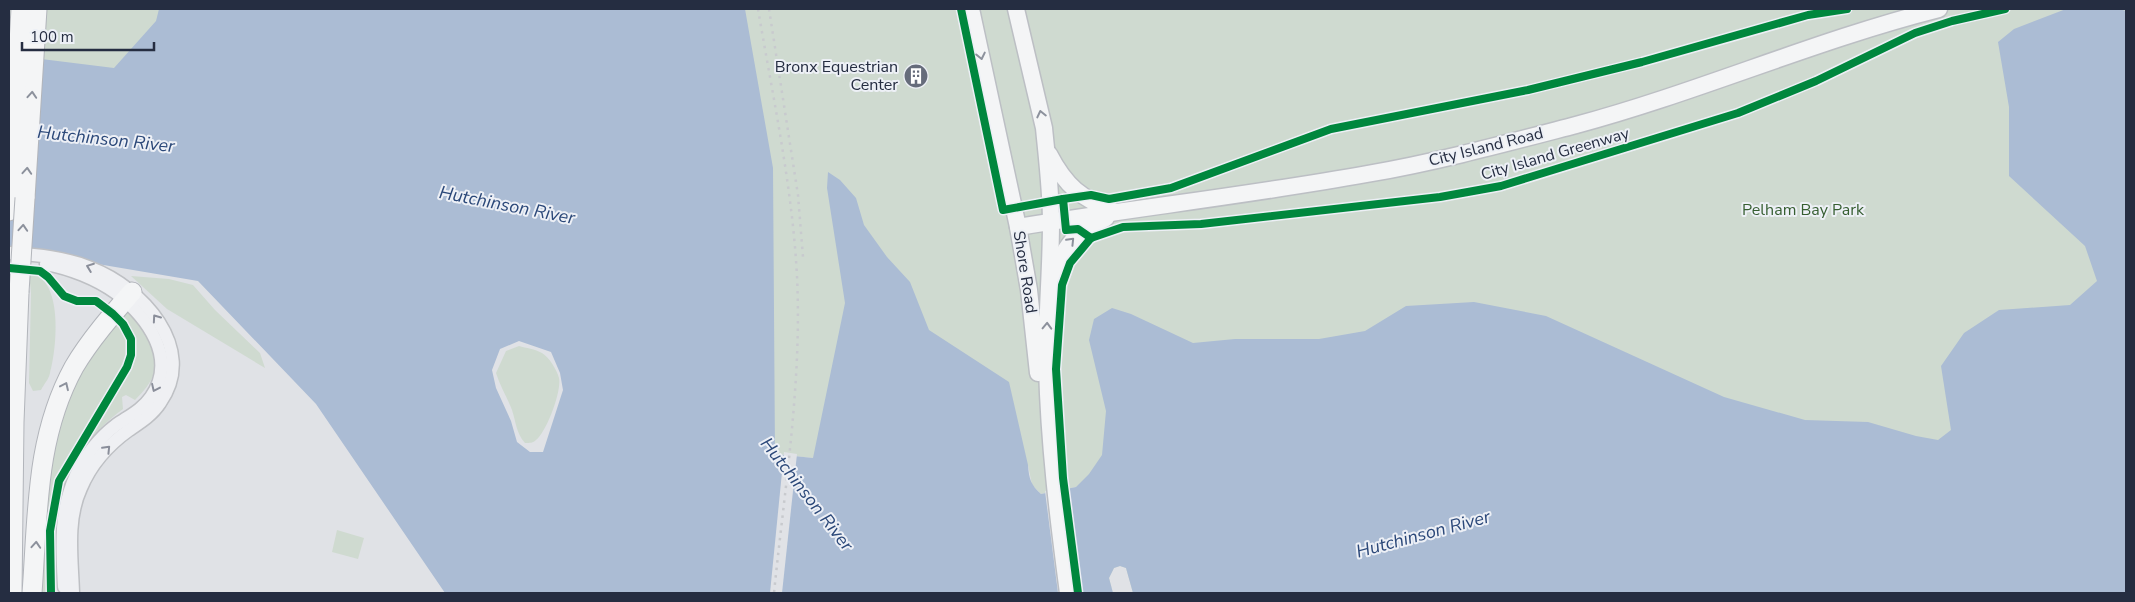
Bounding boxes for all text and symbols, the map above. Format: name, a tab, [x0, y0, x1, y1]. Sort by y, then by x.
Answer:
scale bar	[22, 20, 155, 52]
text: 100 m	[30, 27, 74, 47]
one-way arrow	[975, 52, 986, 61]
place label: Bronx Equestrian Center	[775, 56, 898, 96]
building icon: Bronx Equestrian Center	[903, 63, 929, 89]
one-way arrow	[26, 90, 37, 98]
one-way arrow	[1036, 109, 1047, 118]
water label: Hutchinson River	[36, 120, 176, 158]
street label: City Island Road	[1426, 122, 1546, 172]
street label: City Island Greenway	[1478, 122, 1632, 186]
one-way arrow	[21, 167, 32, 175]
water label: Hutchinson River	[437, 180, 577, 230]
park label: Pelham Bay Park	[1742, 199, 1865, 221]
one-way arrow	[18, 223, 29, 231]
street label: Shore Road	[1008, 229, 1042, 315]
one-way arrow	[1065, 238, 1074, 247]
one-way arrow	[86, 263, 95, 274]
one-way arrow	[153, 314, 162, 324]
one-way arrow	[1042, 322, 1053, 330]
one-way arrow	[59, 382, 69, 391]
one-way arrow	[151, 383, 162, 392]
water label: Hutchinson River	[755, 432, 859, 556]
one-way arrow	[101, 446, 110, 455]
water label: Hutchinson River	[1353, 504, 1493, 563]
one-way arrow	[30, 540, 41, 548]

